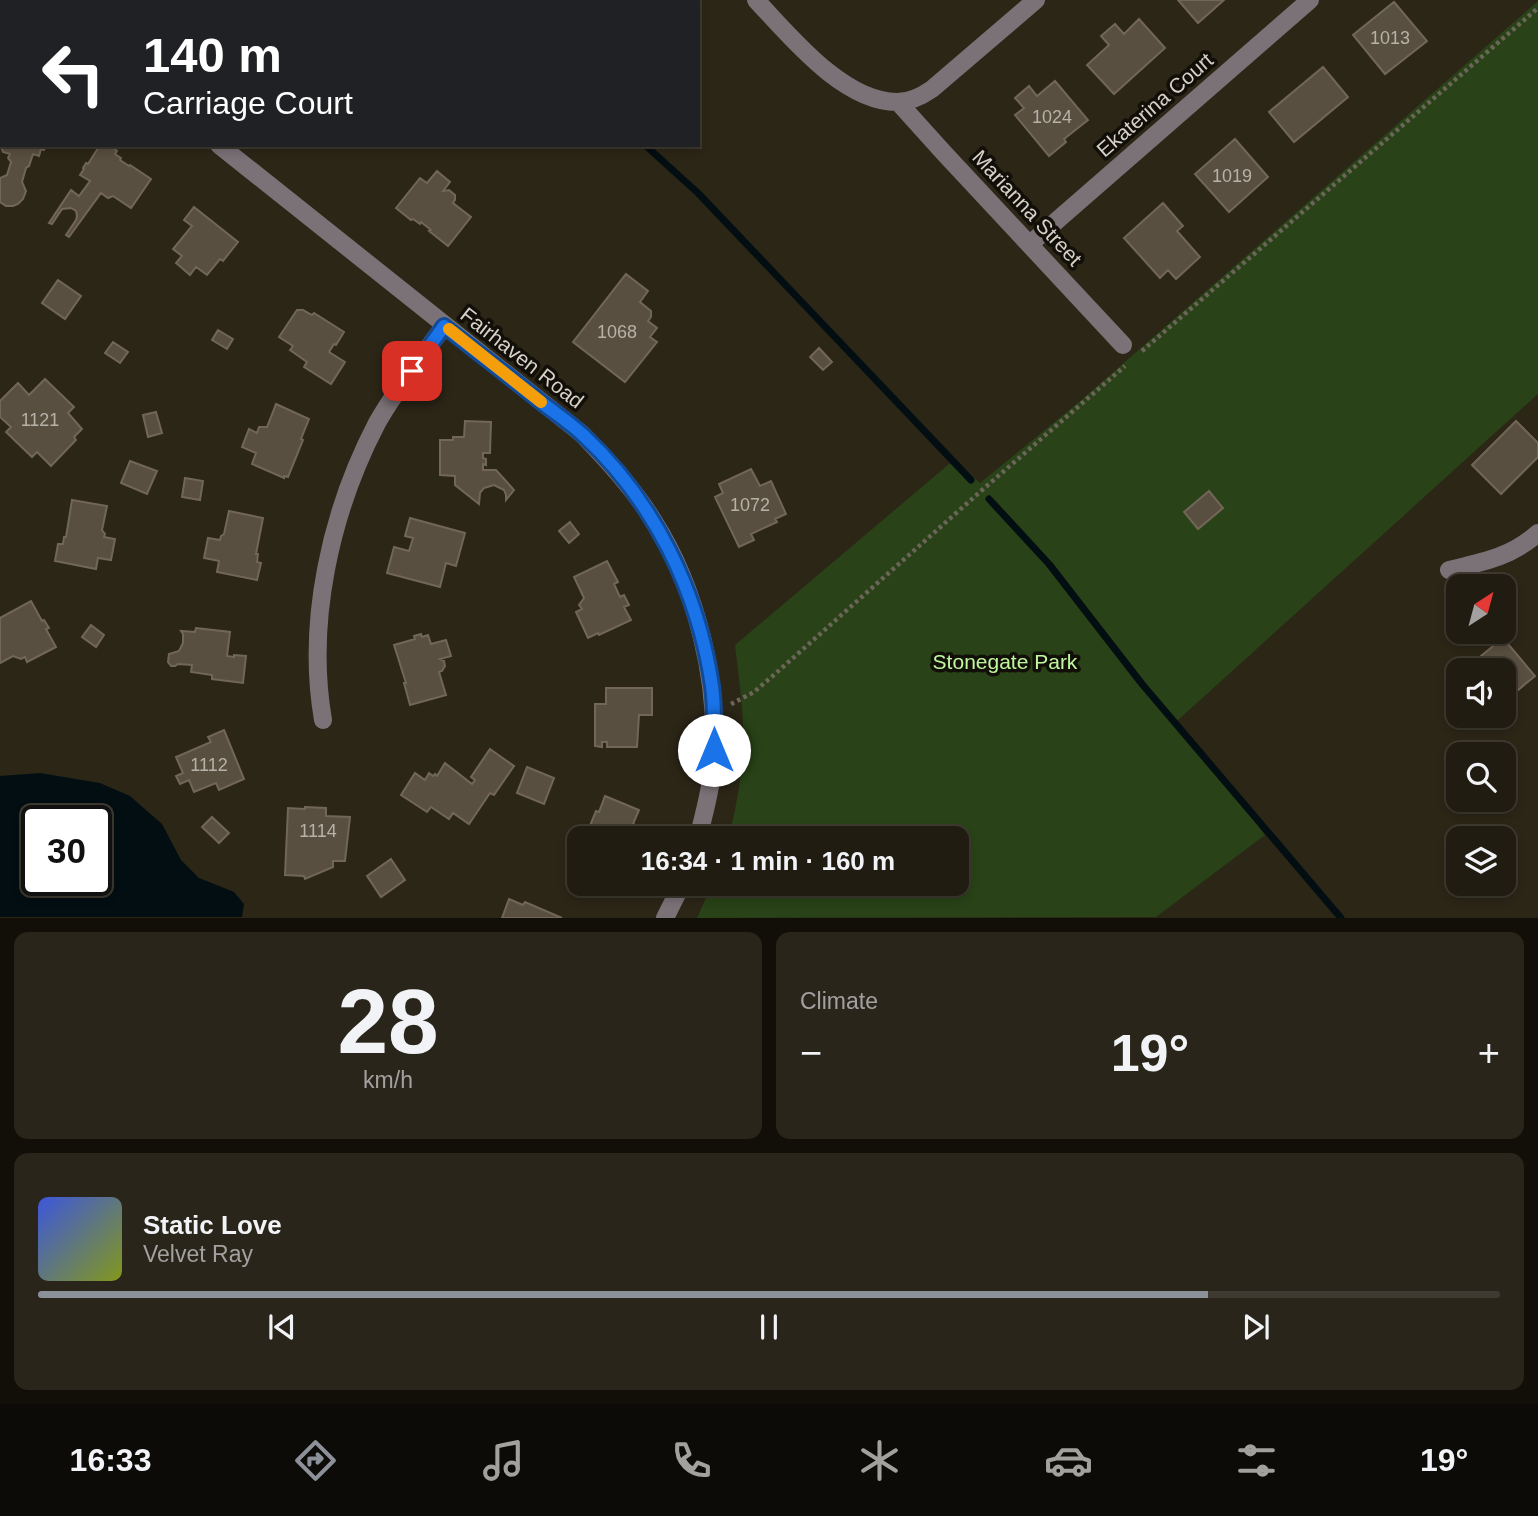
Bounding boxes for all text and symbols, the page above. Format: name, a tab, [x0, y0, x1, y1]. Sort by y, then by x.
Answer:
icon: left	[28, 28, 119, 119]
text: 140 m	[143, 28, 282, 82]
house number: 1013	[1370, 28, 1410, 48]
street label: Ekaterina Court	[1092, 48, 1217, 161]
text: Carriage Court	[143, 85, 353, 121]
house number: 1024	[1032, 107, 1072, 127]
street label: Marianna Street	[968, 145, 1087, 270]
house number: 1019	[1212, 166, 1252, 186]
street label: Fairhaven Road	[456, 303, 588, 413]
house number: 1068	[597, 322, 637, 342]
pin	[382, 341, 442, 401]
icon: arrive	[393, 352, 431, 390]
house number: 1121	[21, 410, 59, 430]
house number: 1072	[730, 495, 770, 515]
north arrow	[1446, 574, 1516, 644]
map controls	[1446, 574, 1516, 896]
park label: Stonegate Park	[933, 650, 1078, 673]
button: sound	[1446, 658, 1516, 728]
position arrow	[677, 713, 751, 787]
button: search	[1446, 742, 1516, 812]
house number: 1112	[190, 755, 228, 775]
speed limit sign: 30	[21, 805, 112, 896]
house number: 1114	[299, 821, 337, 841]
button: layers	[1446, 826, 1516, 896]
text: 16:34 · 1 min · 160 m	[641, 846, 895, 876]
text: 28	[337, 971, 439, 1072]
text: Climate	[800, 988, 878, 1014]
text: 19°	[1111, 1024, 1189, 1082]
text: −	[800, 1032, 822, 1074]
text: +	[1478, 1032, 1500, 1074]
text: km/h	[363, 1067, 413, 1093]
text: Static Love	[143, 1210, 282, 1240]
text: Velvet Ray	[143, 1241, 253, 1267]
icon: previous	[263, 1308, 301, 1346]
icon: pause	[750, 1308, 788, 1346]
icon: next	[1237, 1308, 1275, 1346]
icon: directions	[291, 1436, 340, 1485]
icon: music	[479, 1436, 528, 1485]
icon: phone	[667, 1436, 716, 1485]
icon: climate	[855, 1436, 904, 1485]
icon: car	[1044, 1436, 1093, 1485]
icon: filters	[1232, 1436, 1281, 1485]
text: 16:33	[70, 1442, 151, 1478]
text: 19°	[1420, 1442, 1468, 1478]

